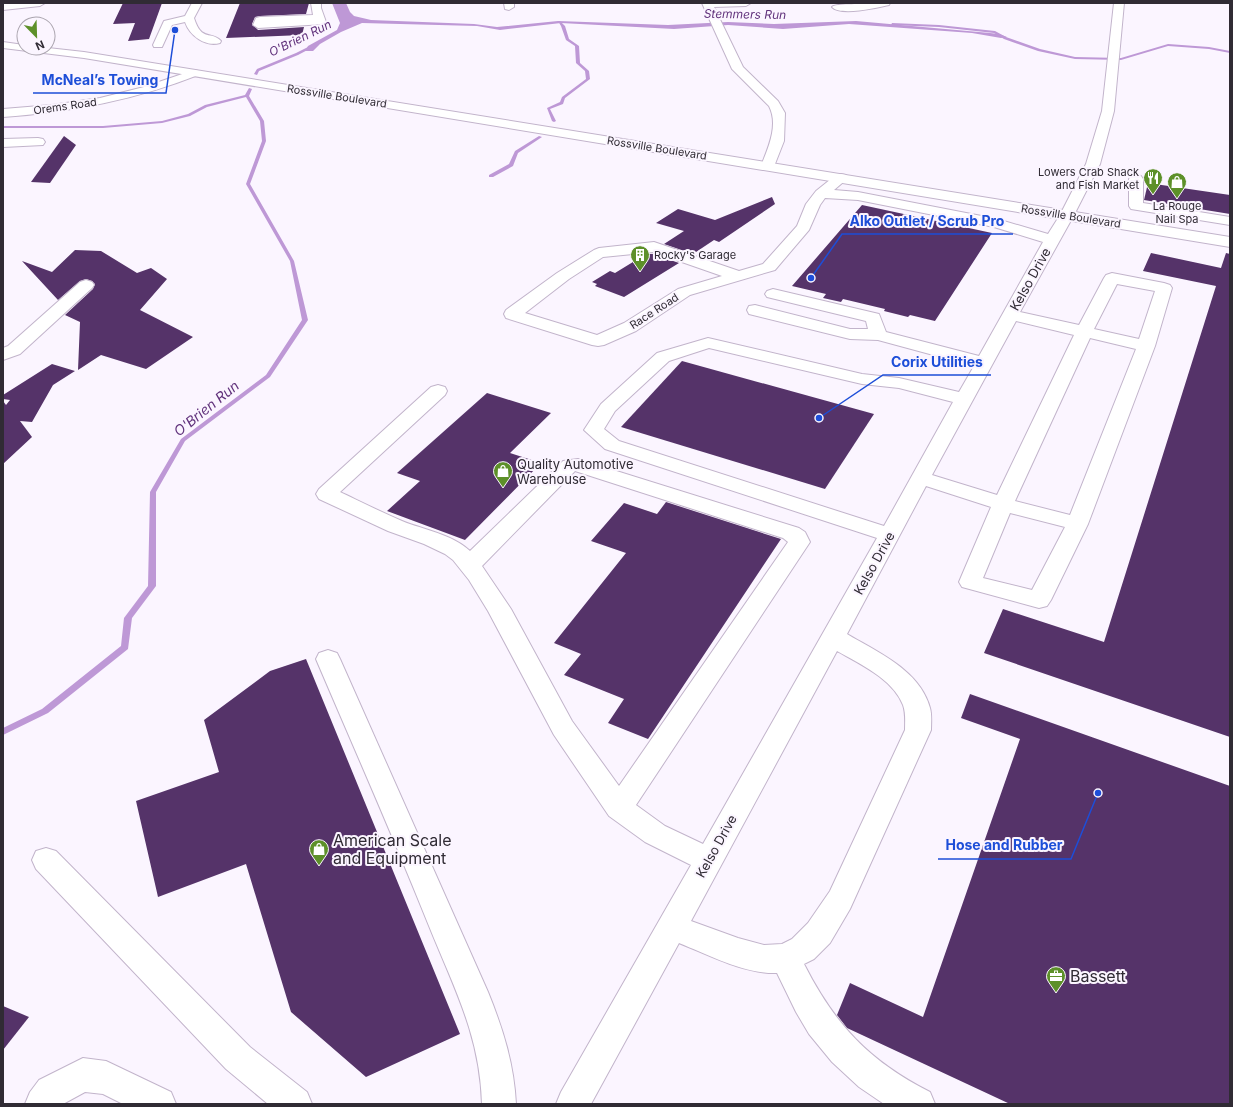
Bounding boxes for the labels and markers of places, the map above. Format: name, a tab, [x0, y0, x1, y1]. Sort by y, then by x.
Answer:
callout: McNeal’s Towing	[33, 67, 166, 93]
place label: Lowers Crab Shack and Fish Market	[1038, 165, 1139, 192]
restaurant icon: Lowers Crab Shack and Fish Market	[1142, 167, 1164, 195]
shop icon: La Rouge Nail Spa	[1166, 171, 1188, 199]
place label: La Rouge Nail Spa	[1153, 199, 1201, 226]
callout: Alko Outlet / Scrub Pro	[842, 208, 1013, 234]
building icon: Rocky's Garage	[629, 244, 651, 272]
place label: Rocky's Garage	[654, 248, 736, 262]
callout: Corix Utilities	[883, 349, 991, 375]
place label: Quality Automotive Warehouse	[517, 456, 634, 487]
shop icon: Quality Automotive Warehouse	[492, 460, 514, 488]
place label: American Scale and Equipment	[333, 830, 452, 868]
callout: Hose and Rubber	[938, 833, 1071, 859]
shop icon: American Scale and Equipment	[308, 838, 330, 866]
office icon: Bassett	[1045, 965, 1067, 993]
place label: Bassett	[1070, 966, 1126, 986]

